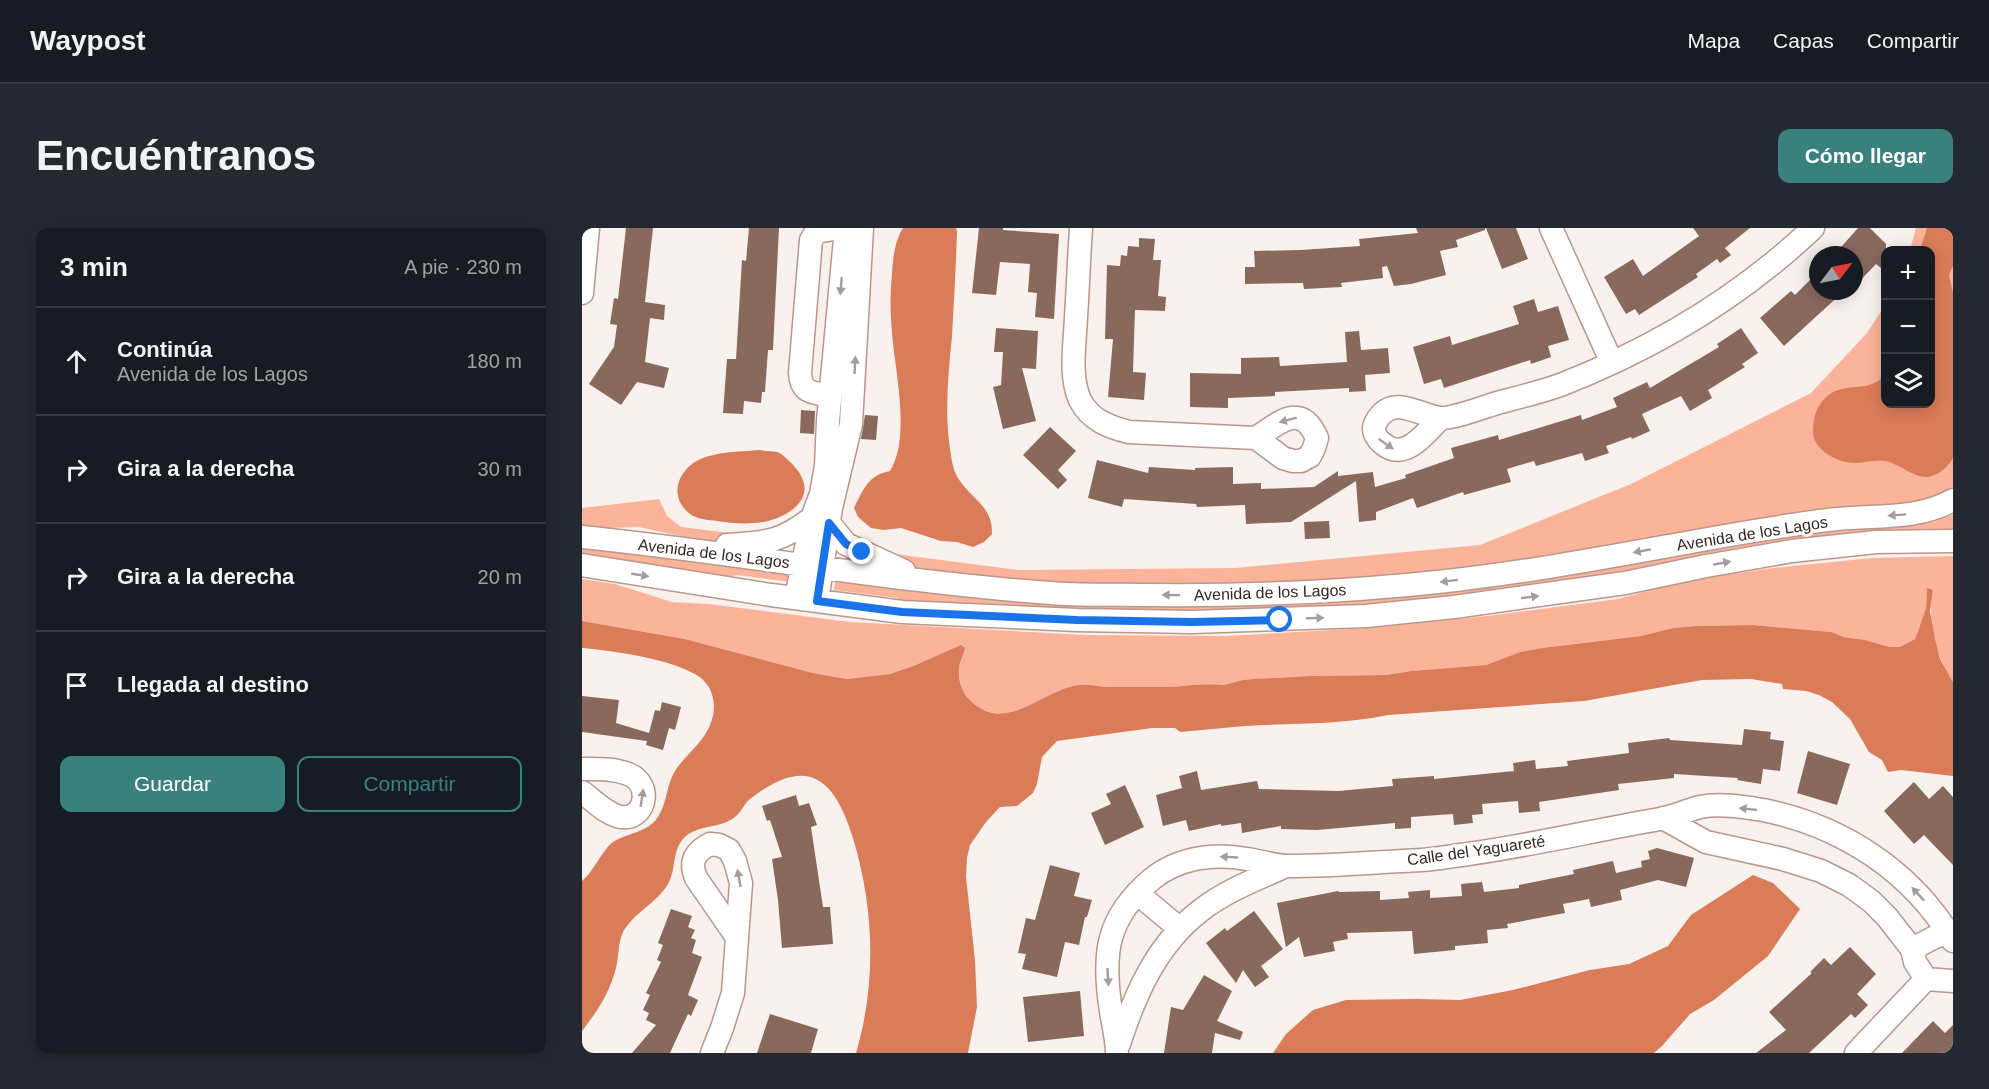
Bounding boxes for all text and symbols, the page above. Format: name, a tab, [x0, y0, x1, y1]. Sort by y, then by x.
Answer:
text: Waypost	[30, 25, 146, 56]
text: Mapa	[1688, 29, 1740, 52]
text: Capas	[1773, 29, 1834, 52]
text: Compartir	[1867, 29, 1959, 52]
button: Cómo llegar	[1778, 129, 1953, 183]
text: Encuéntranos	[36, 132, 316, 179]
north arrow	[1809, 246, 1863, 300]
map controls	[1881, 246, 1935, 408]
button: +	[1881, 246, 1935, 300]
text: 3 min	[60, 252, 128, 282]
text: A pie · 230 m	[404, 256, 522, 278]
one-way arrow	[836, 277, 846, 296]
button: −	[1881, 300, 1935, 354]
text: Continúa	[117, 337, 212, 362]
icon: ahead	[60, 345, 93, 378]
text: 180 m	[466, 350, 522, 372]
button: layers	[1881, 354, 1935, 408]
one-way arrow	[850, 356, 859, 375]
text: Avenida de los Lagos	[117, 363, 308, 385]
one-way arrow	[1279, 416, 1297, 425]
one-way arrow	[1377, 438, 1393, 450]
icon: right	[60, 453, 93, 486]
text: Gira a la derecha	[117, 456, 294, 481]
text: 30 m	[478, 458, 522, 480]
one-way arrow	[1888, 510, 1907, 520]
street label: Avenida de los Lagos	[1675, 513, 1829, 554]
street label: Avenida de los Lagos	[637, 536, 791, 571]
route end	[848, 538, 874, 564]
one-way arrow	[1632, 547, 1651, 556]
one-way arrow	[1712, 558, 1731, 567]
icon: right	[60, 561, 93, 594]
text: Gira a la derecha	[117, 564, 294, 589]
text: 20 m	[478, 566, 522, 588]
one-way arrow	[630, 570, 649, 579]
one-way arrow	[1440, 576, 1459, 585]
street label: Avenida de los Lagos	[1193, 581, 1347, 604]
one-way arrow	[1161, 590, 1180, 600]
one-way arrow	[1520, 592, 1539, 601]
route start	[1266, 606, 1292, 632]
one-way arrow	[1305, 614, 1324, 623]
icon: arrive	[60, 669, 93, 702]
text: Llegada al destino	[117, 672, 309, 697]
button: Guardar	[60, 756, 285, 812]
button: Compartir	[297, 756, 522, 812]
one-way arrow	[637, 788, 646, 807]
one-way arrow	[1738, 804, 1757, 814]
street label: Calle del Yaguareté	[1406, 832, 1546, 869]
one-way arrow	[1219, 853, 1238, 862]
one-way arrow	[734, 868, 743, 887]
one-way arrow	[1912, 887, 1926, 901]
one-way arrow	[1103, 968, 1112, 987]

